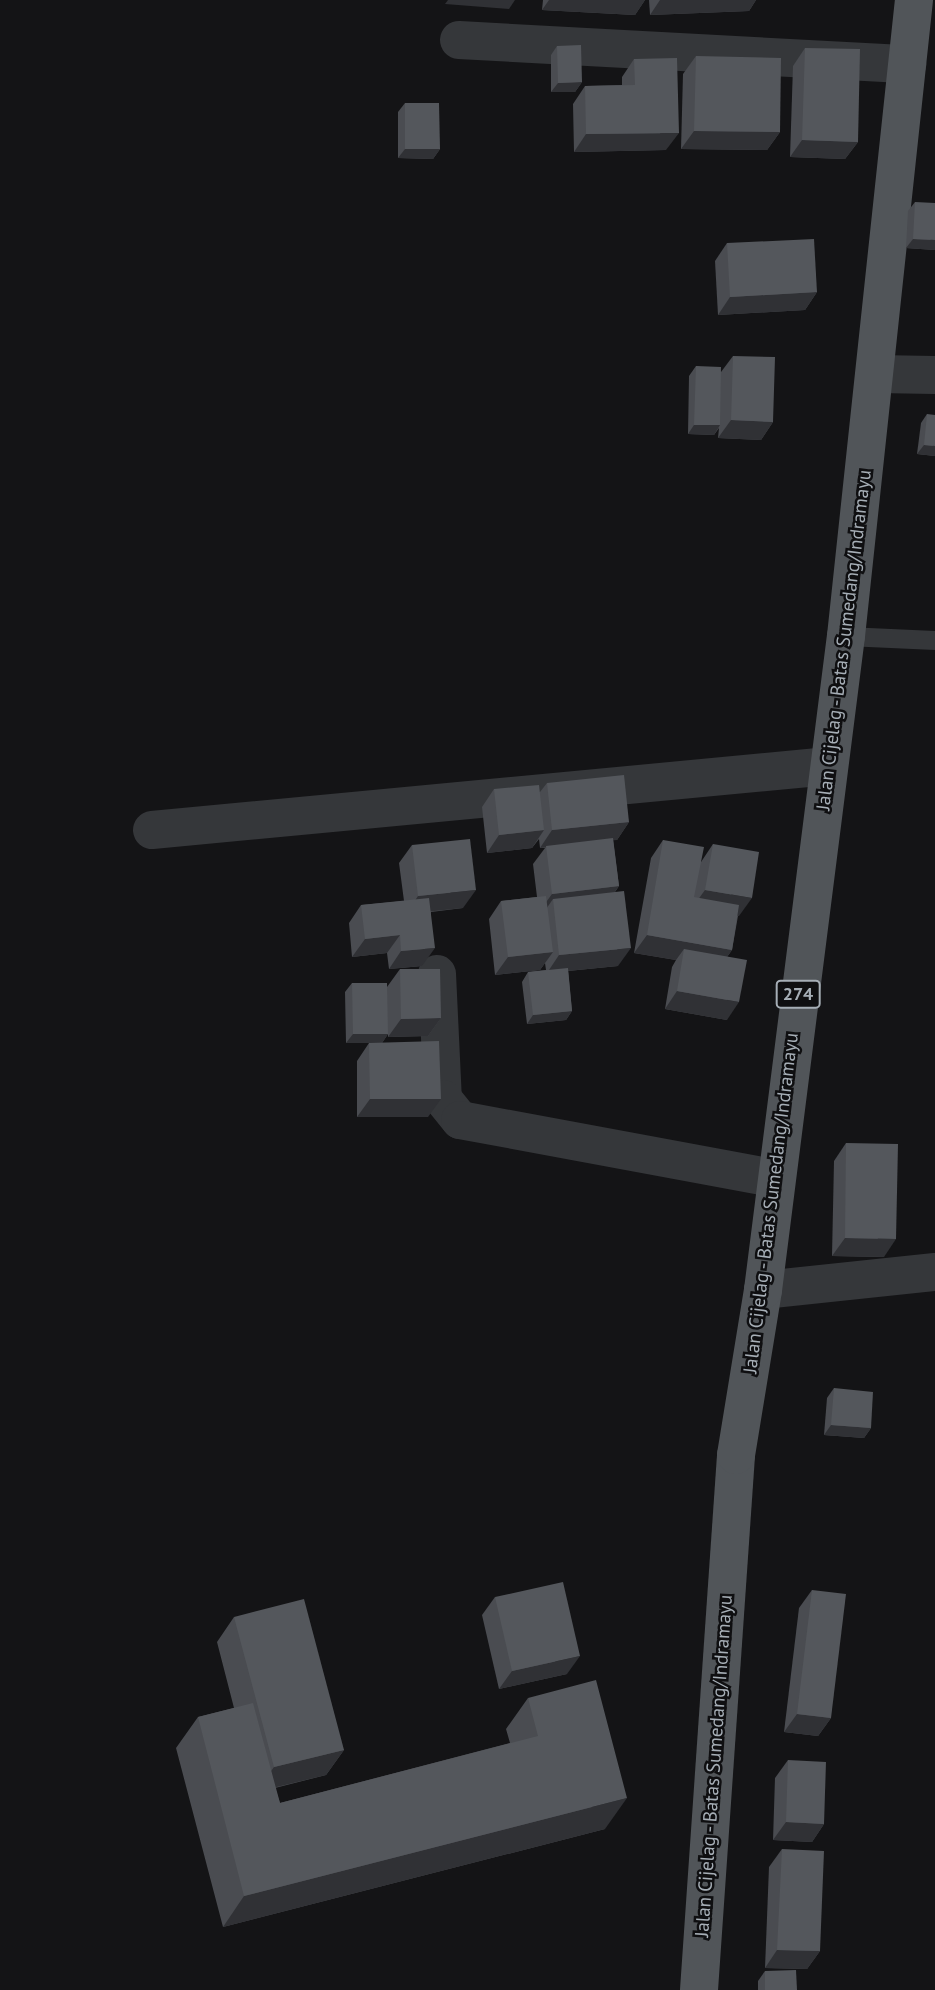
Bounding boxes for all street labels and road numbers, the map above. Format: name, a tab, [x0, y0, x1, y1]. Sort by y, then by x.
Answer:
street label: Jalan Cijelag - Batas Sumedang/Indramayu	[812, 467, 876, 813]
road number: 274	[775, 979, 821, 1009]
street label: Jalan Cijelag - Batas Sumedang/Indramayu	[739, 1030, 803, 1376]
street label: Jalan Cijelag - Batas Sumedang/Indramayu	[691, 1593, 737, 1939]

